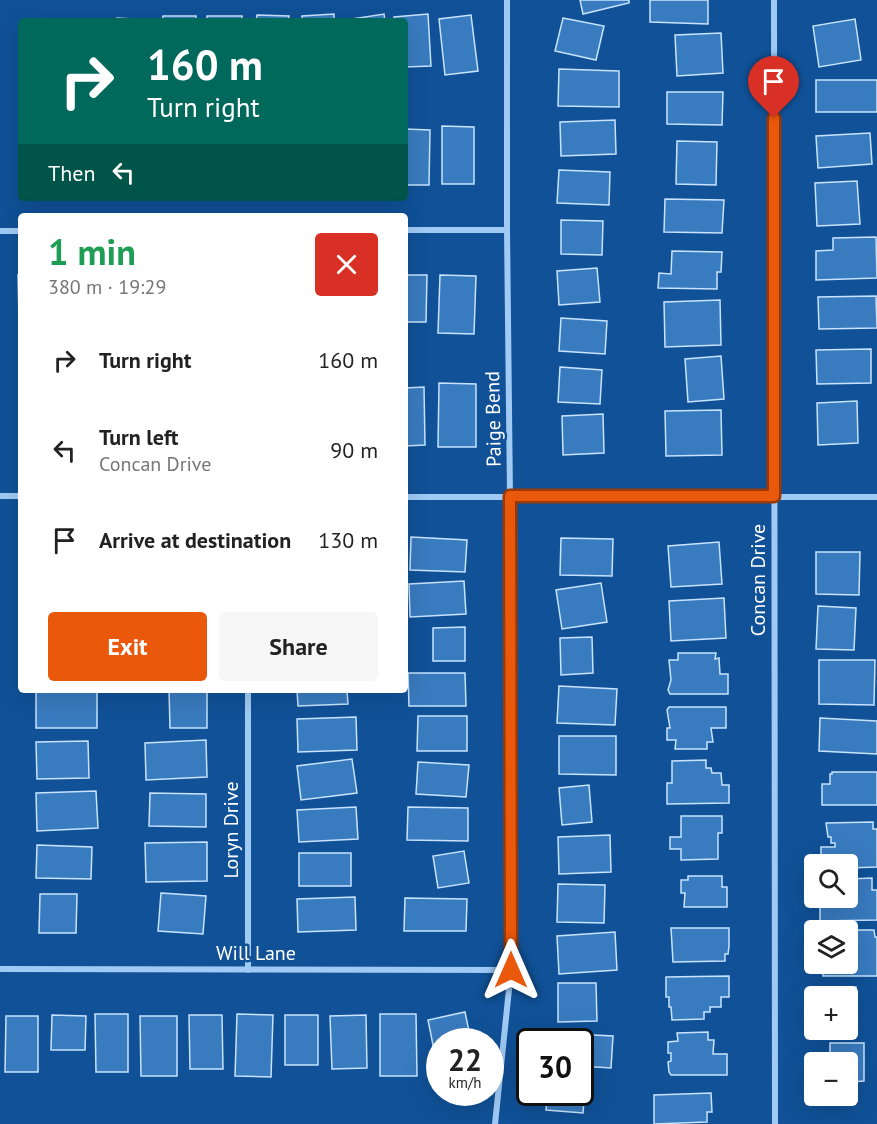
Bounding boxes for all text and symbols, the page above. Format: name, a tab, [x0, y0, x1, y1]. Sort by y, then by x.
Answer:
text: 160 m	[147, 37, 263, 92]
icon: right	[48, 42, 126, 120]
pin	[748, 56, 799, 118]
icon: arrive	[757, 65, 790, 98]
text: Turn right	[147, 90, 260, 124]
icon: left	[107, 156, 140, 189]
text: Then	[48, 159, 95, 187]
text: 1 min	[48, 228, 136, 275]
button: close	[315, 233, 378, 296]
text: 380 m · 19:29	[48, 274, 166, 300]
icon: right	[48, 344, 81, 377]
text: Turn right	[99, 346, 191, 374]
text: 160 m	[318, 346, 378, 374]
street label: Paige Bend	[479, 371, 507, 467]
text: Turn left	[99, 423, 179, 451]
icon: left	[48, 434, 81, 467]
text: 90 m	[330, 436, 378, 464]
text: Concan Drive	[99, 451, 211, 477]
icon: arrive	[48, 524, 81, 557]
street label: Concan Drive	[745, 524, 771, 636]
text: Arrive at destination	[99, 526, 291, 554]
text: 130 m	[318, 526, 378, 554]
button: Exit	[48, 612, 207, 681]
button: Share	[219, 612, 378, 681]
street label: Loryn Drive	[218, 781, 244, 879]
map controls	[804, 854, 858, 1106]
button: search	[804, 854, 858, 908]
button: layers	[804, 920, 858, 974]
position arrow	[479, 938, 543, 1002]
street label: Will Lane	[216, 940, 296, 966]
button: +	[804, 986, 858, 1040]
speed limit sign: 30	[516, 1028, 594, 1106]
text: 22	[448, 1040, 482, 1079]
button: −	[804, 1052, 858, 1106]
text: km/h	[449, 1073, 481, 1092]

